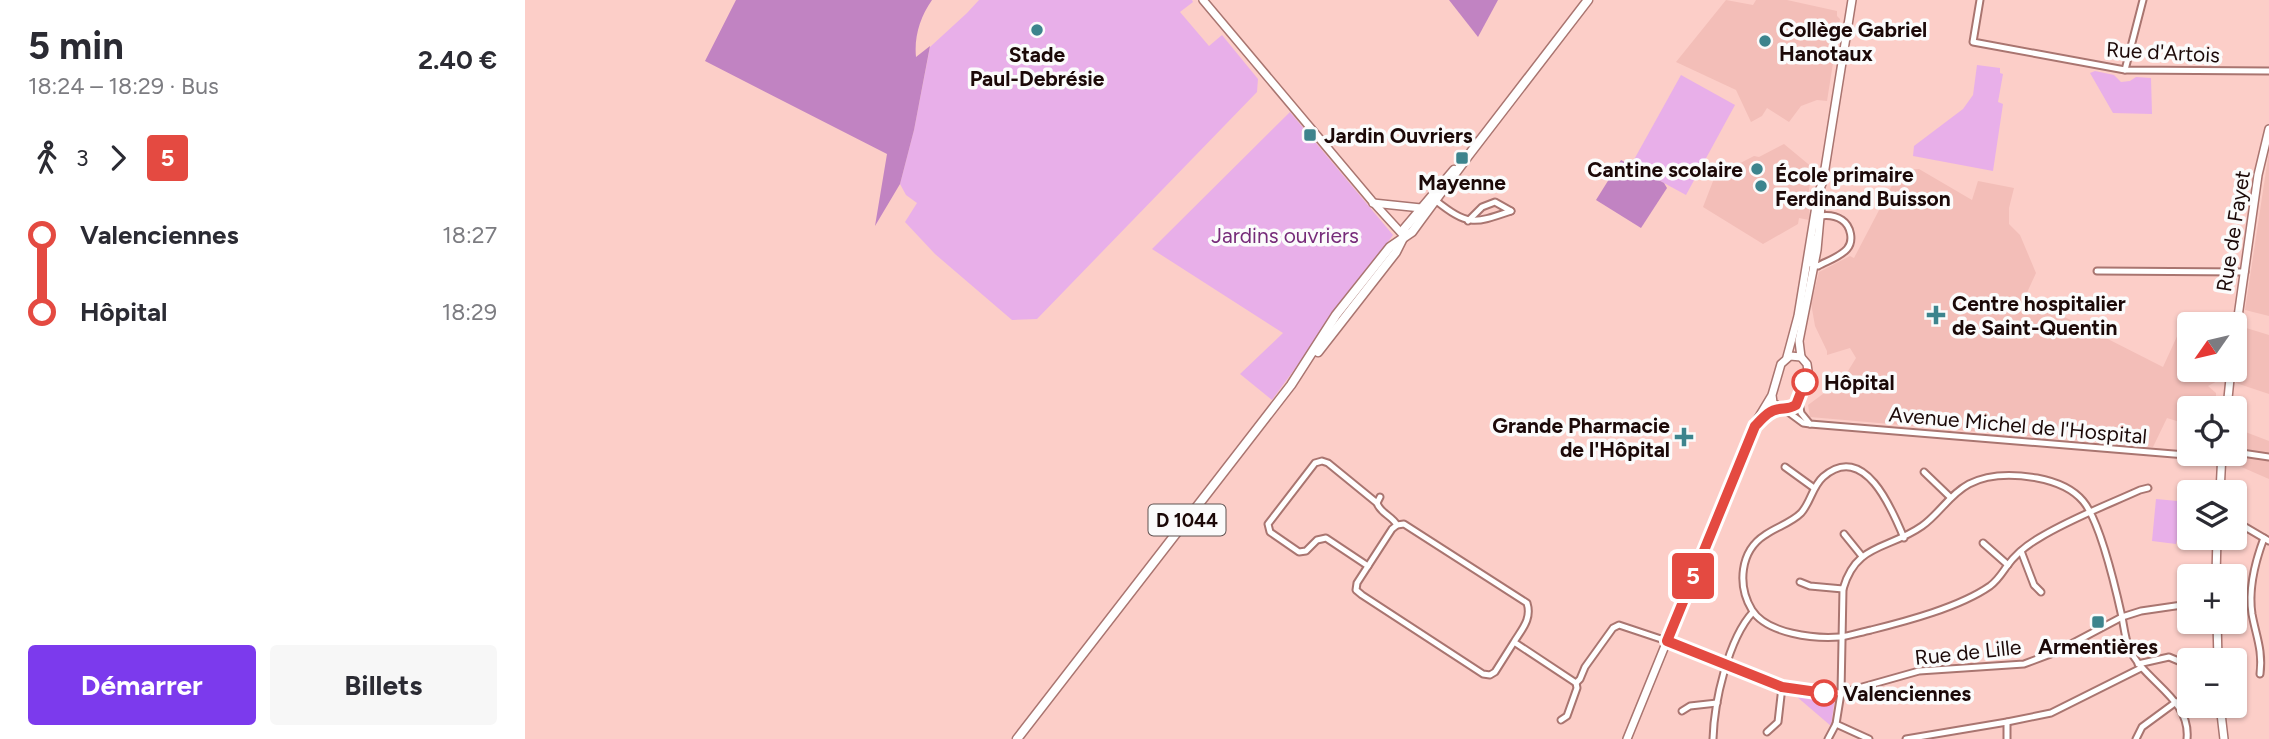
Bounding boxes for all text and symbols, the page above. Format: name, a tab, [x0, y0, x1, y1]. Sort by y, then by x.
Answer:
place label: Collège Gabriel Hanotaux	[1779, 17, 1927, 66]
marker: Stade Paul-Debrésie	[1029, 22, 1045, 38]
text: 5 min	[28, 23, 124, 69]
marker: Collège Gabriel Hanotaux	[1757, 33, 1773, 49]
street label: Rue d'Artois	[2105, 37, 2221, 67]
place label: Stade Paul-Debrésie	[970, 42, 1105, 91]
text: 2.40 €	[418, 44, 497, 76]
text: 18:24 – 18:29 · Bus	[28, 72, 219, 100]
place label: Jardin Ouvriers	[1324, 123, 1473, 148]
marker: Jardin Ouvriers	[1302, 127, 1318, 143]
icon: walk	[28, 139, 66, 177]
icon: forward	[99, 139, 137, 177]
text: 5	[161, 143, 174, 172]
text: 3	[76, 144, 89, 172]
marker: Mayenne	[1454, 150, 1470, 166]
place label: Cantine scolaire	[1587, 157, 1743, 182]
marker: Cantine scolaire	[1749, 161, 1765, 177]
place label: École primaire Ferdinand Buisson	[1775, 162, 1951, 211]
street label: Rue de Fayet	[2211, 168, 2255, 293]
place label: Mayenne	[1418, 170, 1506, 195]
marker: École primaire Ferdinand Buisson	[1753, 178, 1769, 194]
text: Valenciennes	[80, 219, 239, 251]
text: 18:27	[442, 221, 497, 249]
park label: Jardins ouvriers	[1211, 223, 1359, 248]
place label: Centre hospitalier de Saint-Quentin	[1952, 291, 2126, 340]
text: Hôpital	[80, 296, 168, 328]
text: 18:29	[442, 298, 497, 326]
marker: Centre hospitalier de Saint-Quentin	[1926, 305, 1946, 325]
north arrow	[2177, 312, 2247, 382]
map controls	[2177, 312, 2247, 718]
marker: Hôpital	[1792, 369, 1818, 395]
place label: Hôpital	[1824, 370, 1895, 395]
button: locate	[2177, 396, 2247, 466]
street label: Avenue Michel de l'Hospital	[1888, 401, 2148, 449]
place label: Grande Pharmacie de l'Hôpital	[1492, 413, 1670, 462]
marker: Grande Pharmacie de l'Hôpital	[1676, 429, 1692, 445]
button: layers	[2177, 480, 2247, 550]
road number: D 1044	[1149, 505, 1225, 536]
line badge: 5	[1670, 553, 1716, 599]
text: 5	[1686, 561, 1700, 590]
button: +	[2177, 564, 2247, 634]
marker: Armentières	[2090, 614, 2106, 630]
street label: Rue de Lille	[1913, 634, 2023, 670]
place label: Armentières	[2038, 634, 2158, 659]
button: Démarrer	[28, 645, 256, 725]
button: Billets	[270, 645, 497, 725]
button: −	[2177, 648, 2247, 718]
marker: Valenciennes	[1811, 680, 1837, 706]
place label: Valenciennes	[1843, 681, 1971, 706]

